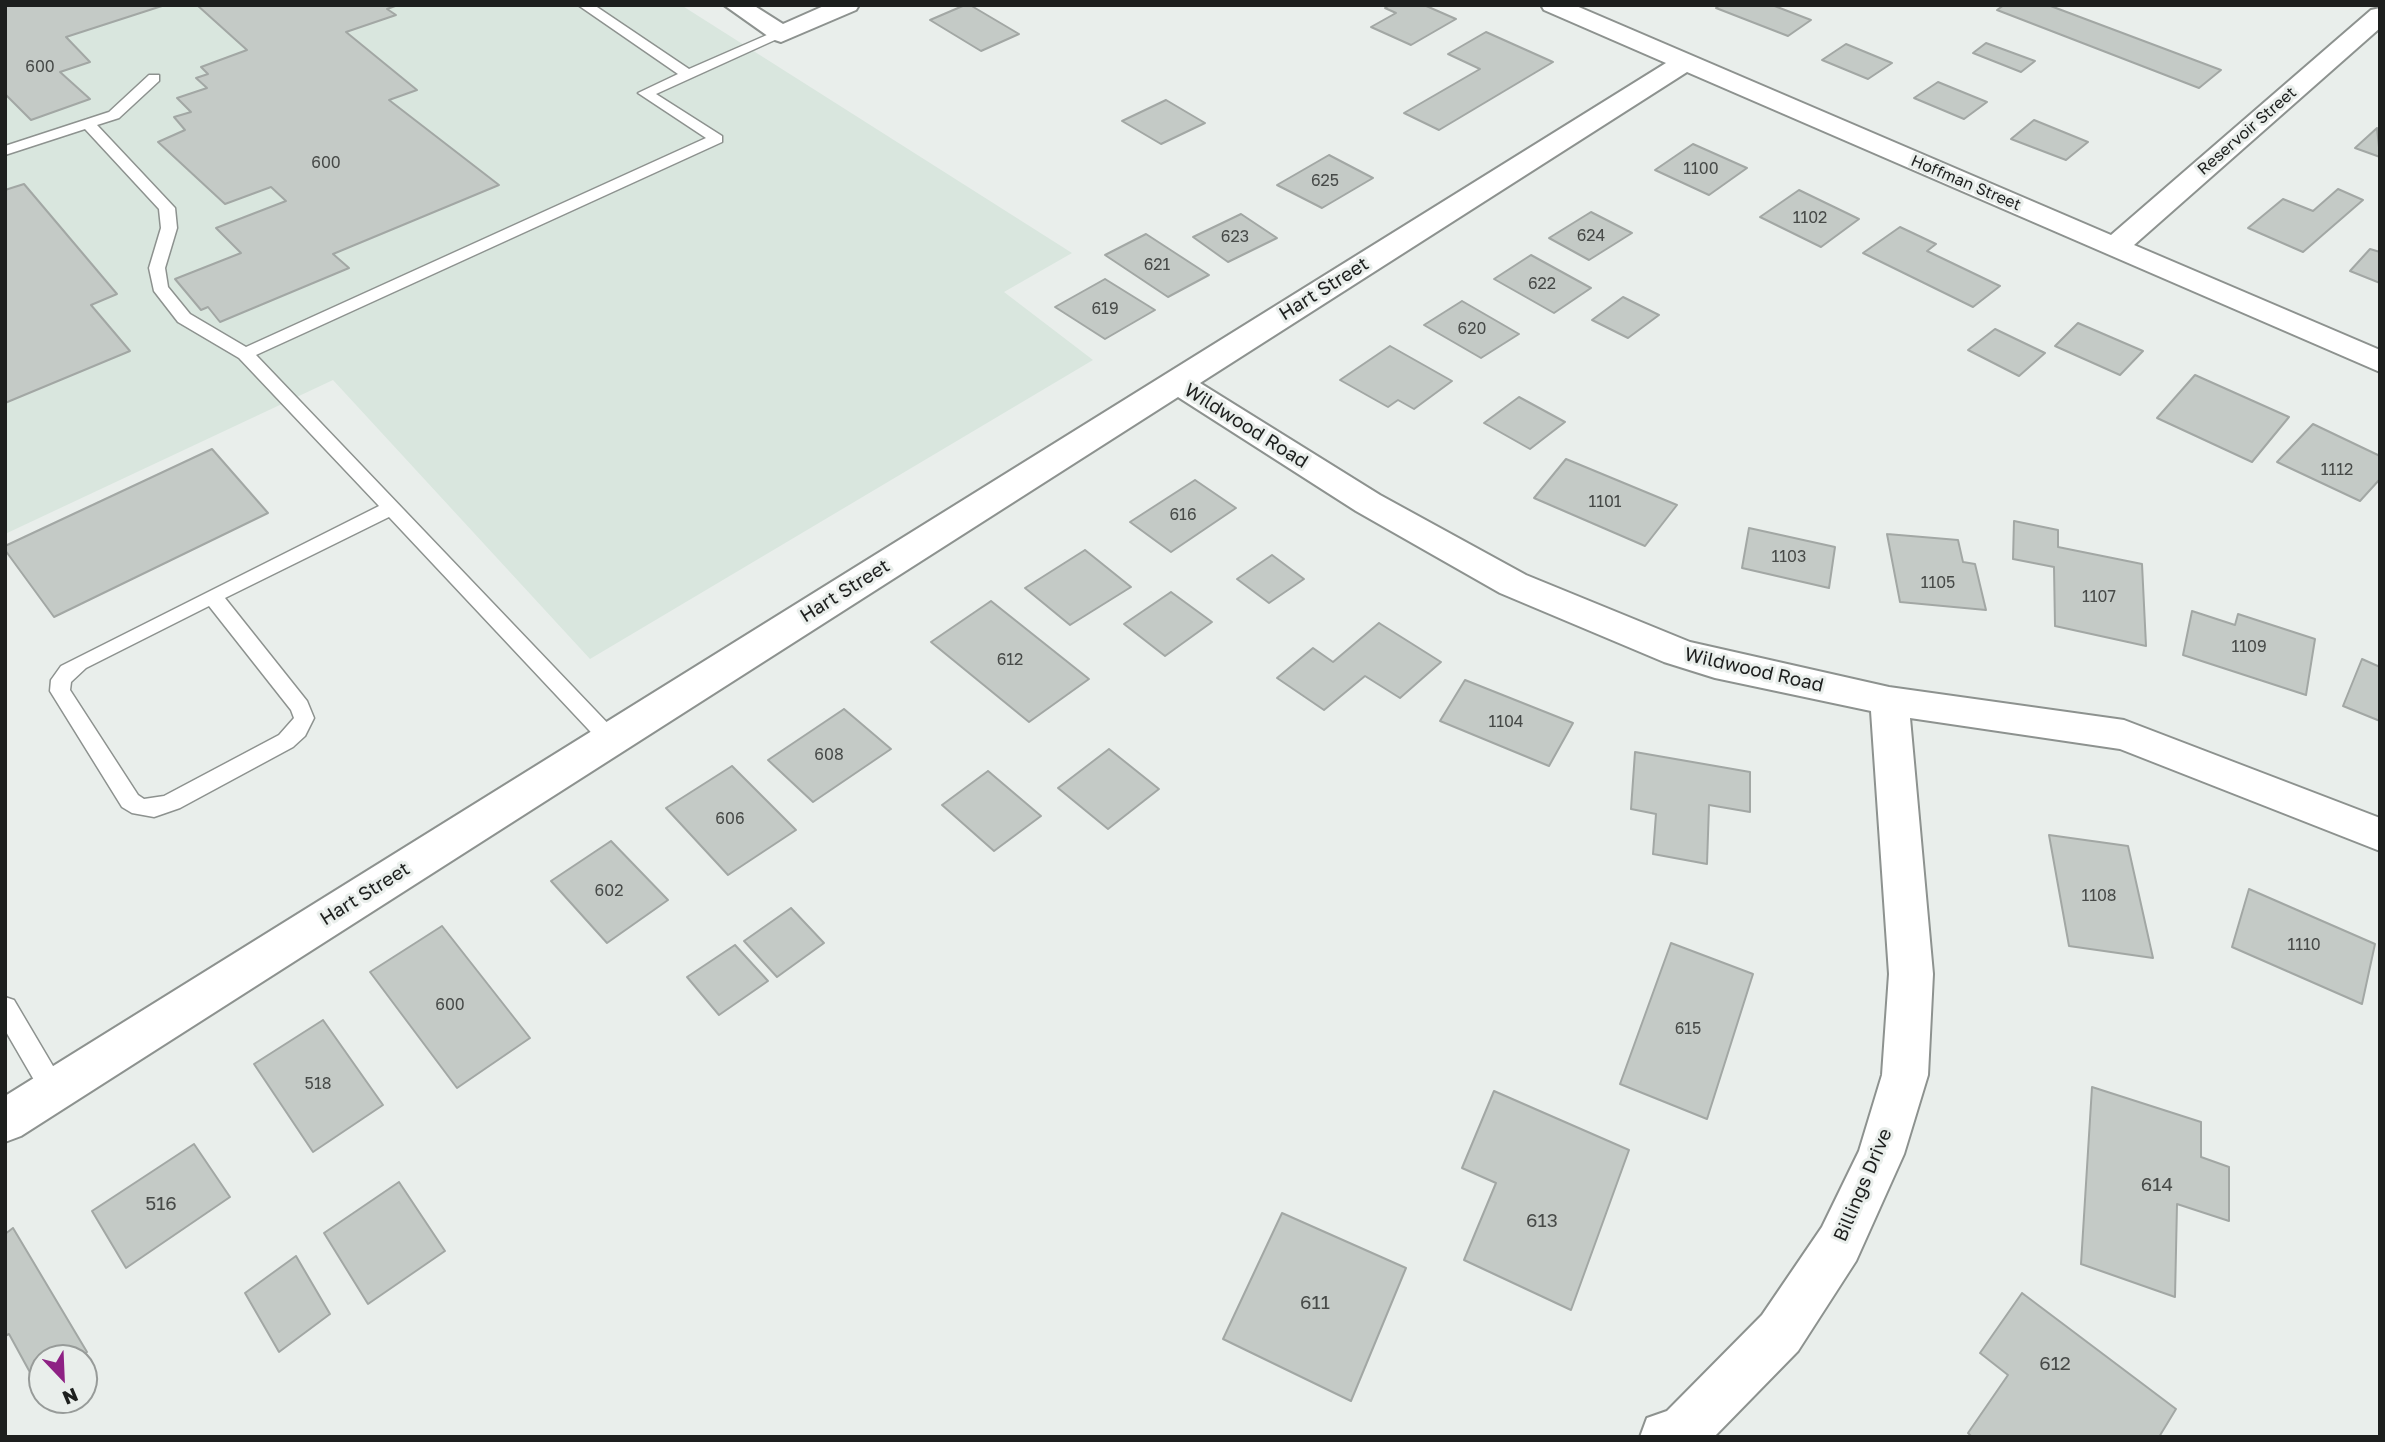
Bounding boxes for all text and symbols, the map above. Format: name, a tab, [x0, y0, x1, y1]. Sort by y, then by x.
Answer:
house number: 600	[25, 57, 55, 77]
street label: Reservoir Street	[2194, 83, 2300, 179]
street label: Hoffman Street	[1908, 151, 2024, 215]
house number: 600	[311, 153, 341, 173]
house number: 1100	[1683, 159, 1719, 179]
house number: 625	[1311, 171, 1339, 191]
house number: 1102	[1793, 208, 1827, 228]
house number: 624	[1577, 226, 1605, 246]
house number: 623	[1221, 227, 1249, 247]
street label: Hart Street	[1275, 252, 1373, 326]
house number: 621	[1144, 255, 1170, 275]
house number: 622	[1528, 274, 1556, 294]
house number: 619	[1091, 299, 1119, 319]
house number: 620	[1458, 319, 1486, 339]
street label: Wildwood Road	[1180, 379, 1312, 473]
house number: 1112	[2321, 460, 2353, 480]
house number: 1101	[1588, 492, 1622, 512]
house number: 616	[1169, 505, 1197, 525]
house number: 1103	[1772, 547, 1806, 567]
street label: Hart Street	[796, 554, 894, 628]
house number: 1105	[1921, 573, 1955, 593]
house number: 1107	[2082, 587, 2116, 607]
house number: 1109	[2231, 637, 2267, 657]
street label: Wildwood Road	[1682, 643, 1826, 697]
house number: 612	[997, 650, 1023, 670]
house number: 1104	[1488, 712, 1524, 732]
house number: 608	[814, 745, 844, 765]
house number: 606	[715, 809, 745, 829]
street label: Hart Street	[316, 857, 414, 931]
house number: 602	[595, 881, 623, 901]
house number: 1108	[2081, 886, 2117, 906]
house number: 1110	[2287, 935, 2321, 955]
house number: 600	[435, 995, 465, 1015]
house number: 615	[1675, 1019, 1701, 1039]
house number: 518	[305, 1074, 331, 1094]
street label: Billings Drive	[1829, 1125, 1897, 1245]
house number: 614	[2141, 1174, 2173, 1196]
house number: 516	[145, 1193, 177, 1215]
house number: 613	[1526, 1210, 1558, 1232]
house number: 611	[1300, 1292, 1330, 1314]
north arrow	[28, 1344, 98, 1414]
house number: 612	[2039, 1353, 2071, 1375]
text: N	[59, 1384, 82, 1410]

